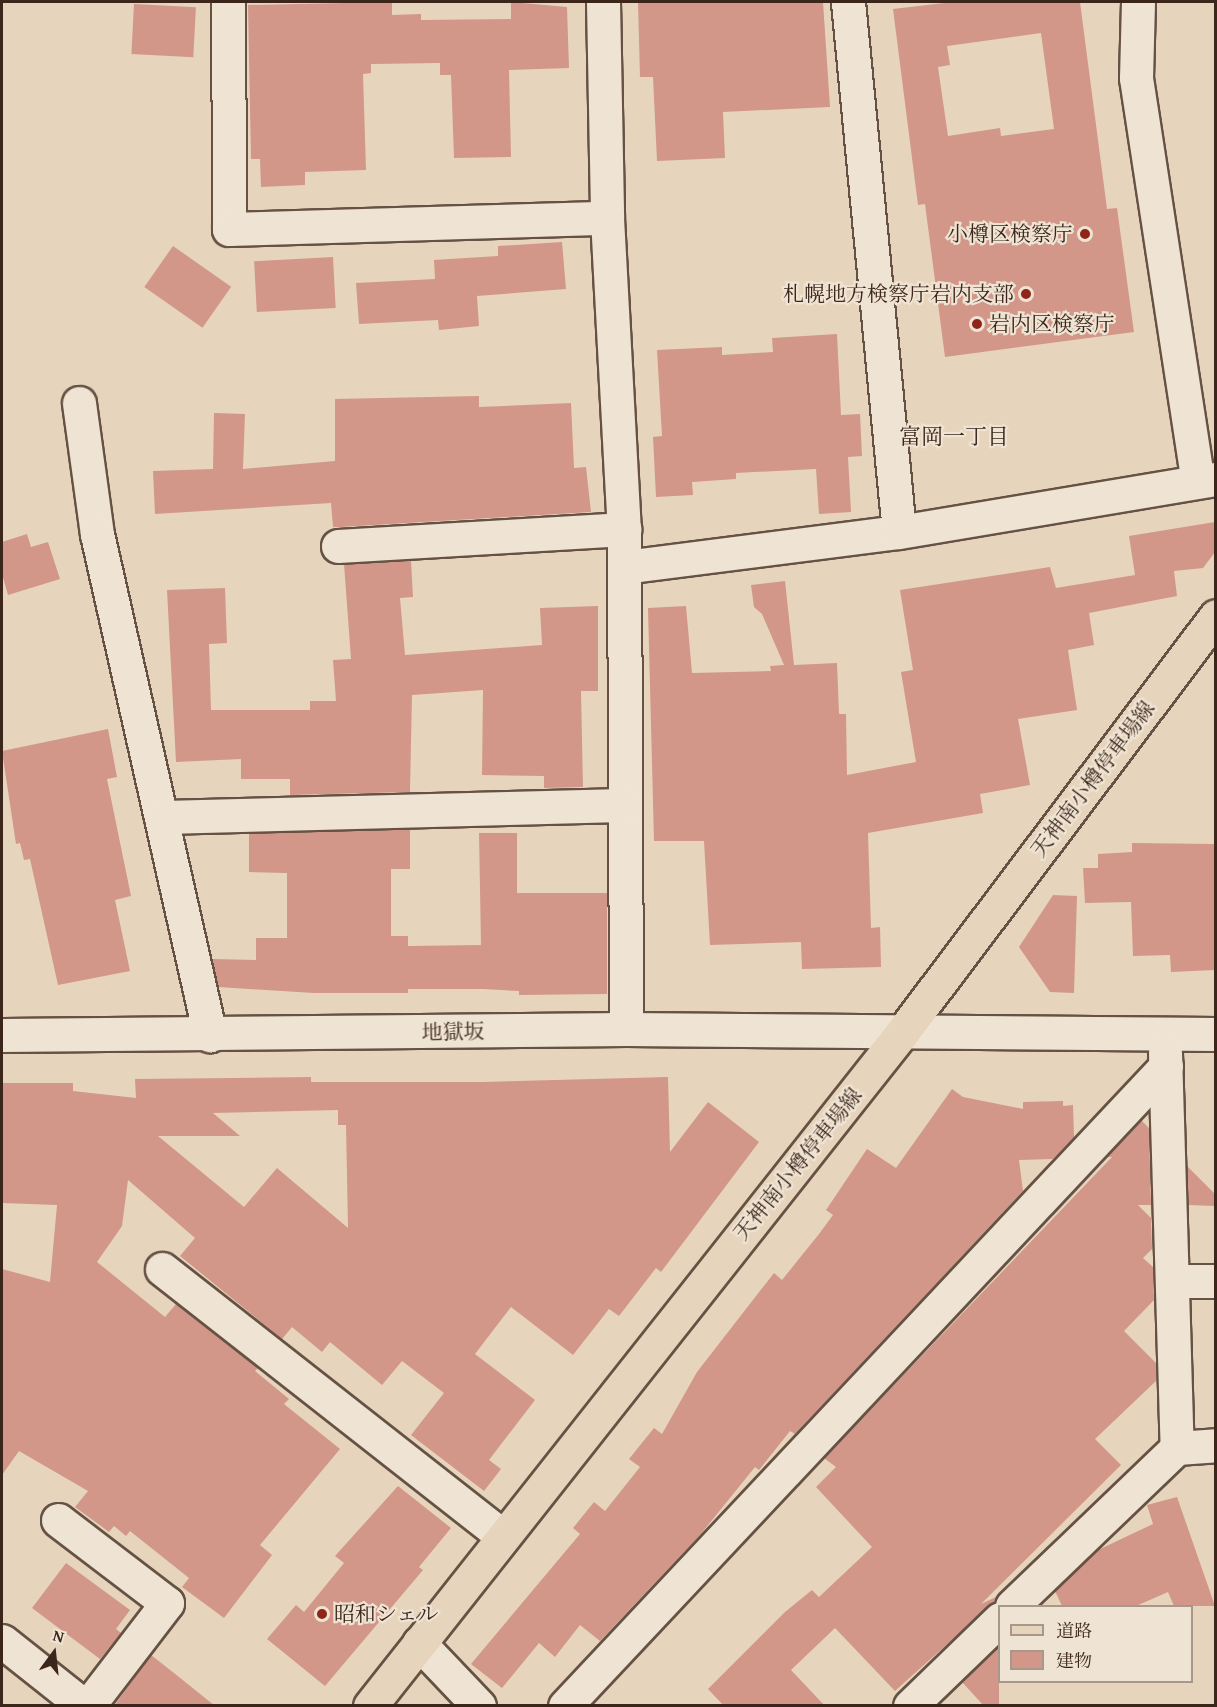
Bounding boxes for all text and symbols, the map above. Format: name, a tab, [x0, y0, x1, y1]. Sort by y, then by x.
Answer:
place label: 小樽区検察庁	[947, 221, 1073, 247]
marker: 小樽区検察庁	[1078, 227, 1092, 241]
place label: 札幌地方検察庁岩内支部	[783, 281, 1014, 307]
marker: 札幌地方検察庁岩内支部	[1019, 287, 1033, 301]
place label: 岩内区検察庁	[989, 311, 1115, 337]
marker: 岩内区検察庁	[970, 317, 984, 331]
district label: 富岡一丁目	[899, 424, 1009, 450]
street label: 天神南小樽停車場線	[1026, 696, 1160, 862]
street label: 地獄坂	[421, 1019, 485, 1045]
street label: 天神南小樽停車場線	[729, 1083, 867, 1245]
place label: 昭和シェル	[334, 1601, 439, 1627]
legend	[998, 1605, 1193, 1683]
marker: 昭和シェル	[315, 1607, 329, 1621]
text: 道路	[1056, 1617, 1092, 1644]
north arrow	[24, 1623, 84, 1683]
text: N	[50, 1623, 67, 1649]
text: 建物	[1056, 1647, 1092, 1674]

